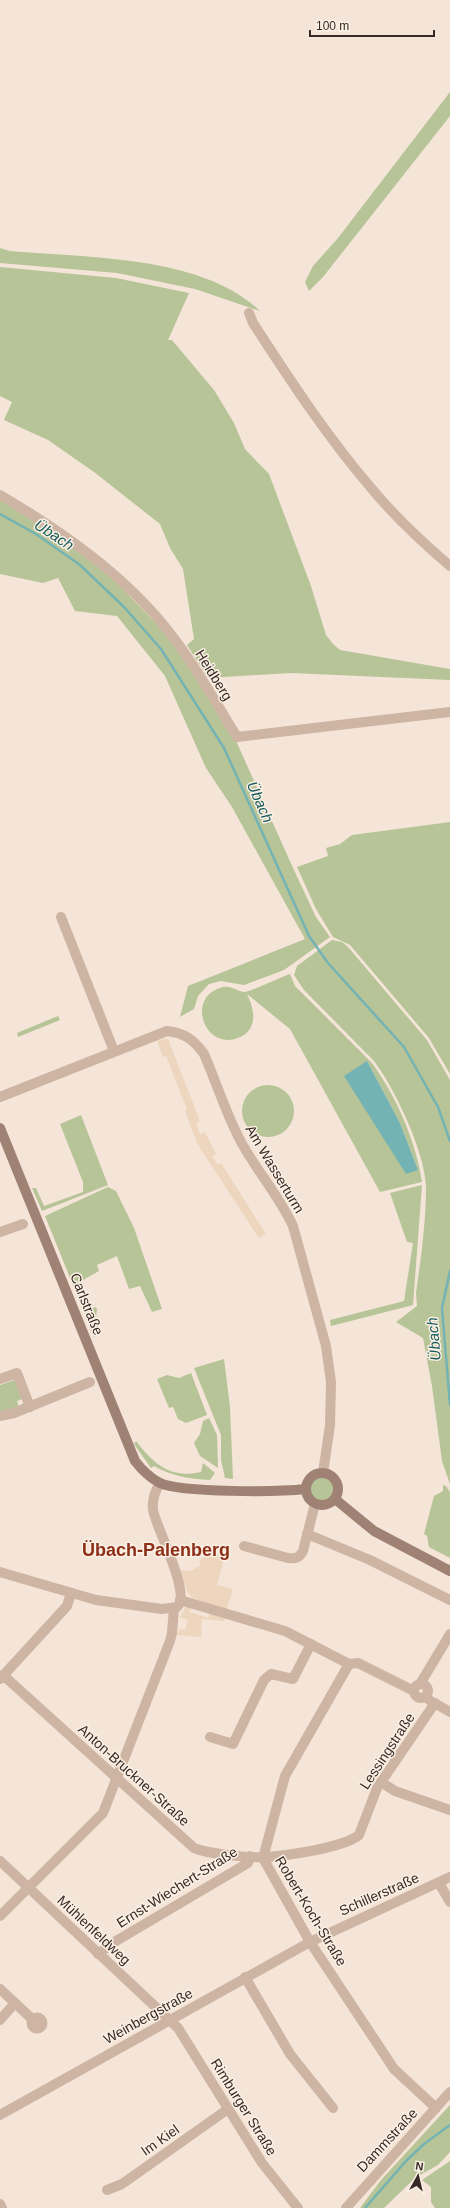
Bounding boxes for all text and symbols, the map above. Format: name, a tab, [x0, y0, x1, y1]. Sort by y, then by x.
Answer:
scale bar	[310, 12, 434, 38]
text: 100 m	[316, 19, 349, 33]
water label: Übach	[31, 516, 77, 554]
street label: Heidberg	[192, 647, 236, 703]
water label: Übach	[244, 779, 277, 825]
street label: Am Wasserturm	[242, 1122, 308, 1216]
street label: Carlstraße	[67, 1271, 107, 1337]
water label: Übach	[423, 1317, 444, 1361]
district label: Übach-Palenberg	[82, 1540, 230, 1560]
street label: Lessingstraße	[356, 1710, 418, 1792]
street label: Anton-Bruckner-Straße	[75, 1721, 193, 1829]
street label: Ernst-Wiechert-Straße	[114, 1843, 240, 1931]
street label: Robert-Koch-Straße	[272, 1853, 350, 1969]
street label: Schillerstraße	[337, 1869, 422, 1919]
street label: Mühlenfeldweg	[54, 1892, 134, 1968]
street label: Weinbergstraße	[101, 1985, 196, 2047]
street label: Rimburger Straße	[208, 2056, 280, 2159]
street label: Dammstraße	[354, 2105, 421, 2175]
street label: Im Kiel	[138, 2121, 182, 2159]
north arrow	[398, 2156, 438, 2196]
text: N	[415, 2160, 424, 2173]

